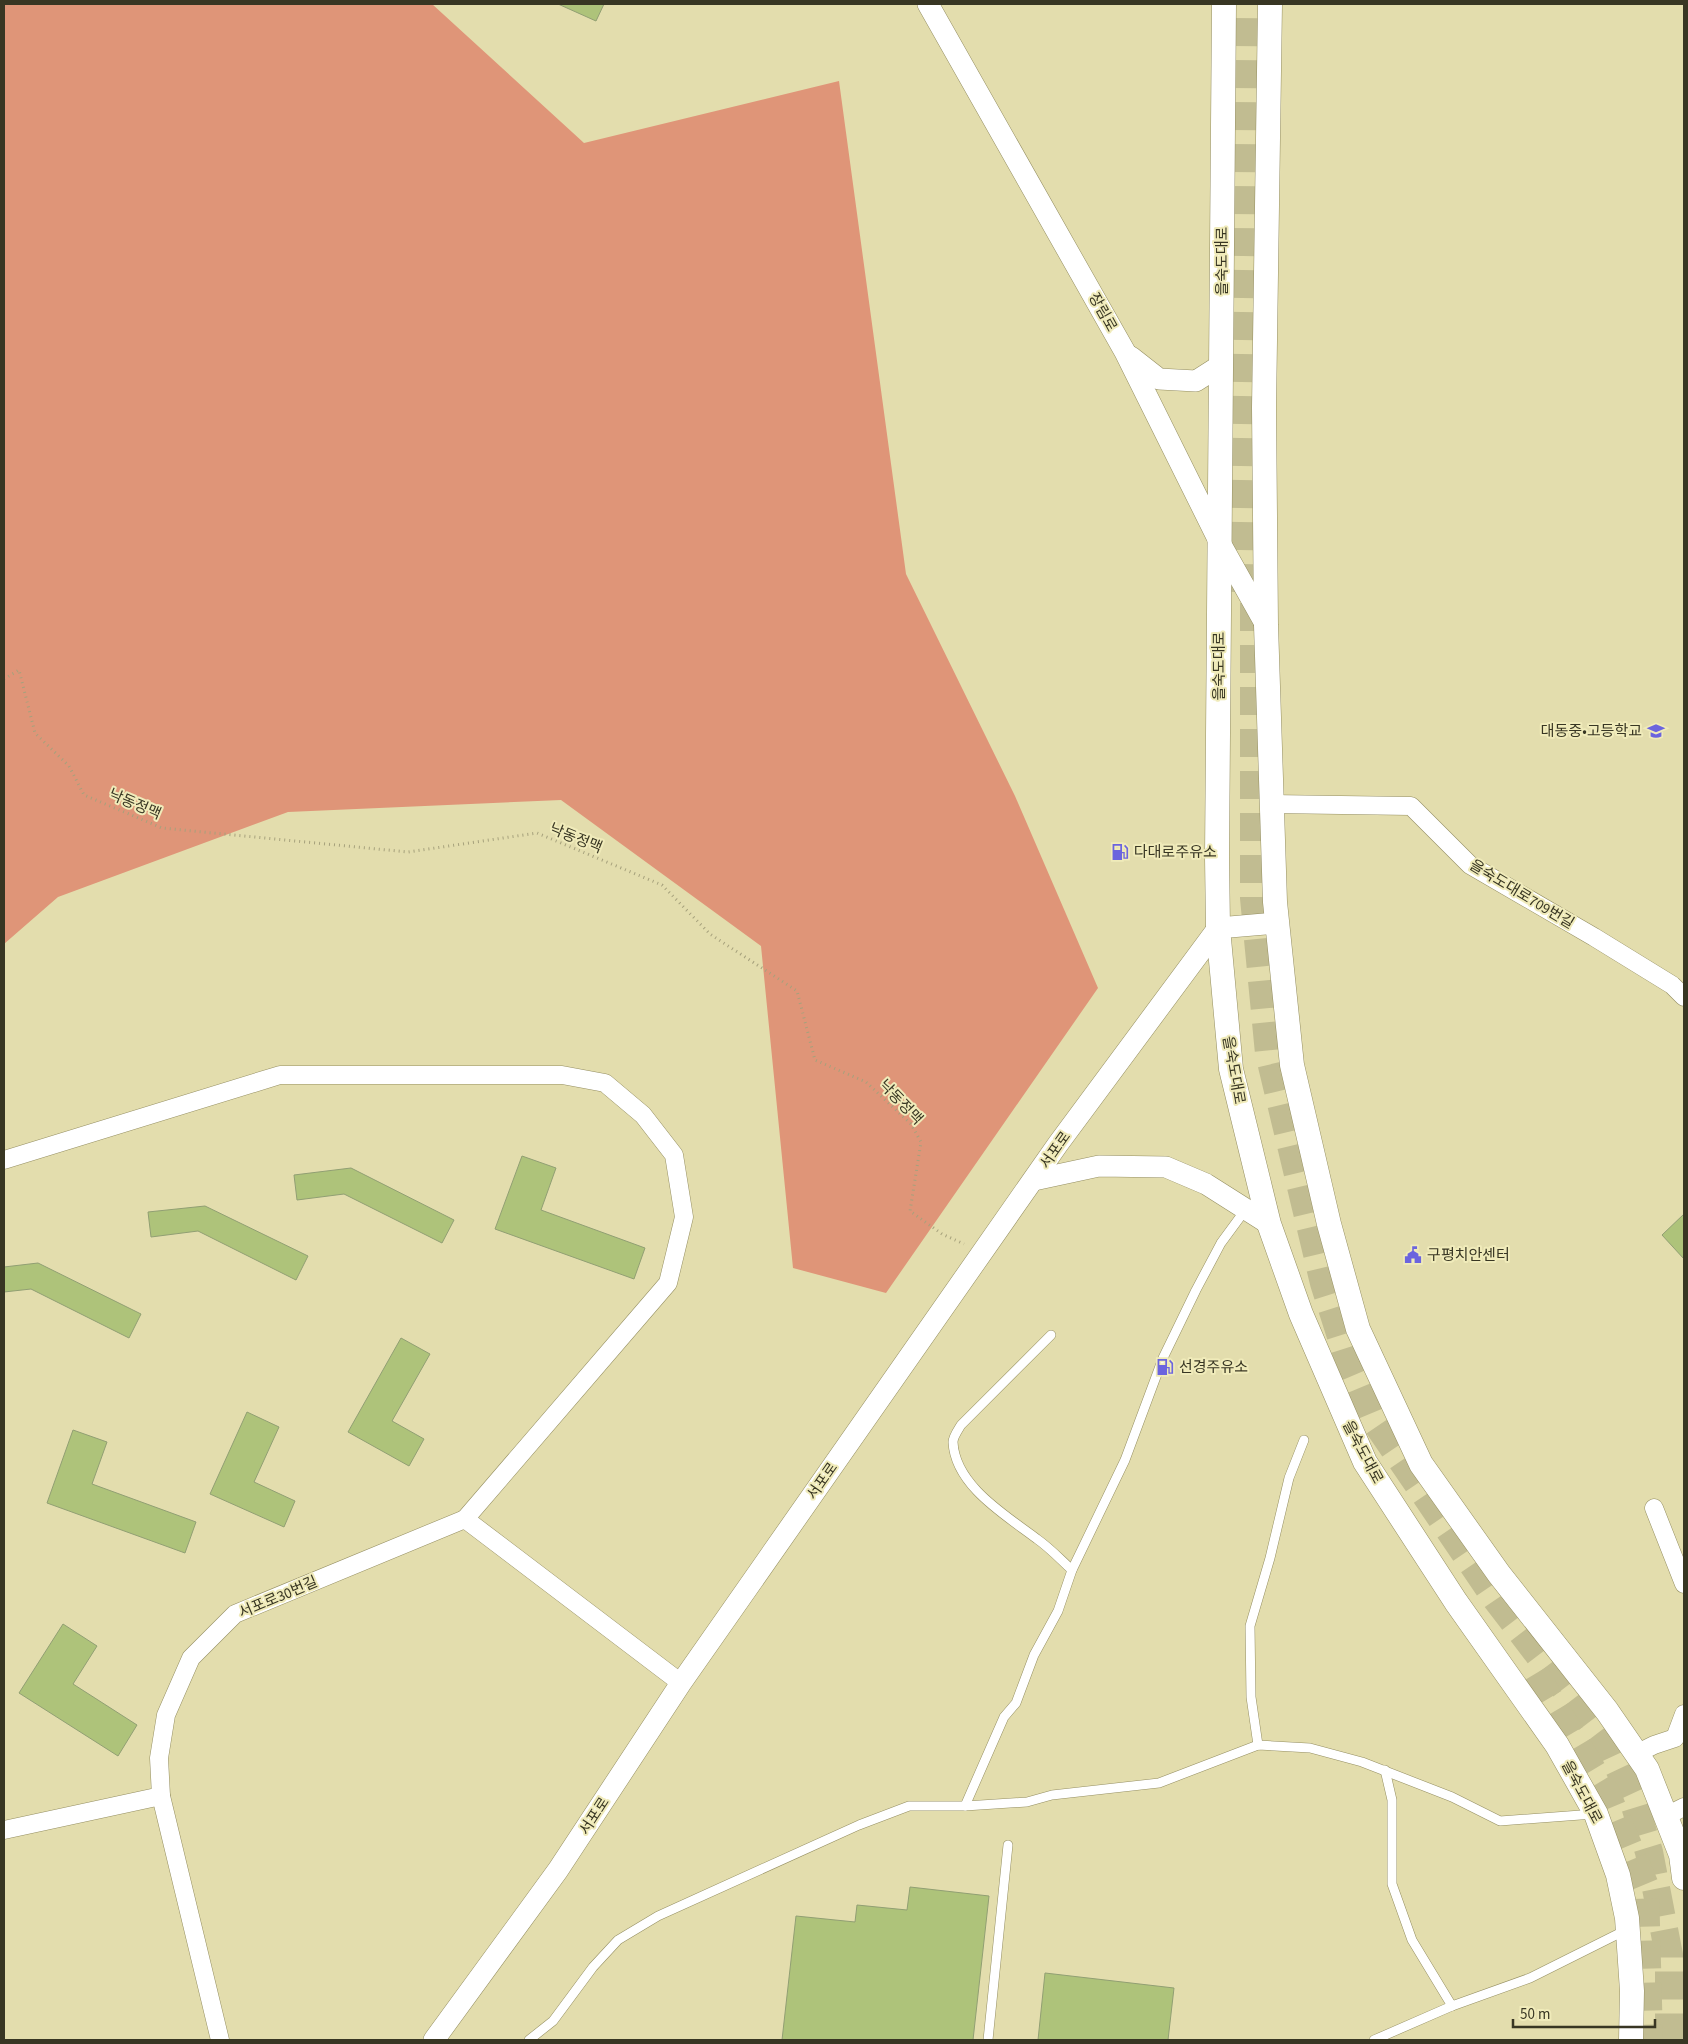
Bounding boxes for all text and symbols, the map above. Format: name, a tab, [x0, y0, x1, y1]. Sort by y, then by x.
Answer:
street label: 을숙도대로	[1212, 226, 1233, 296]
street label: 장림로	[1083, 289, 1122, 335]
street label: 을숙도대로	[1209, 631, 1230, 701]
place label: 대동중•고등학교	[1541, 721, 1642, 742]
school or university icon: 대동중•고등학교	[1646, 721, 1666, 741]
street label: 낙동정맥	[105, 784, 164, 825]
street label: 낙동정맥	[546, 818, 605, 859]
fuel station icon: 다대로주유소	[1110, 842, 1130, 862]
place label: 다대로주유소	[1134, 842, 1217, 863]
street label: 을숙도대로709번길	[1465, 855, 1578, 934]
street label: 을숙도대로	[1217, 1034, 1250, 1106]
street label: 낙동정맥	[874, 1075, 927, 1129]
street label: 서포로	[1035, 1127, 1076, 1173]
public building icon: 구평치안센터	[1403, 1245, 1423, 1265]
place label: 구평치안센터	[1427, 1245, 1510, 1266]
fuel station icon: 선경주유소	[1155, 1357, 1175, 1377]
place label: 선경주유소	[1179, 1357, 1248, 1378]
street label: 을숙도대로	[1337, 1417, 1388, 1488]
street label: 서포로	[802, 1458, 843, 1504]
street label: 서포로30번길	[235, 1571, 321, 1624]
street label: 을숙도대로	[1556, 1757, 1607, 1828]
street label: 서포로	[574, 1793, 615, 1839]
scale bar	[1513, 1996, 1656, 2028]
text: 50 m	[1520, 2004, 1550, 2025]

